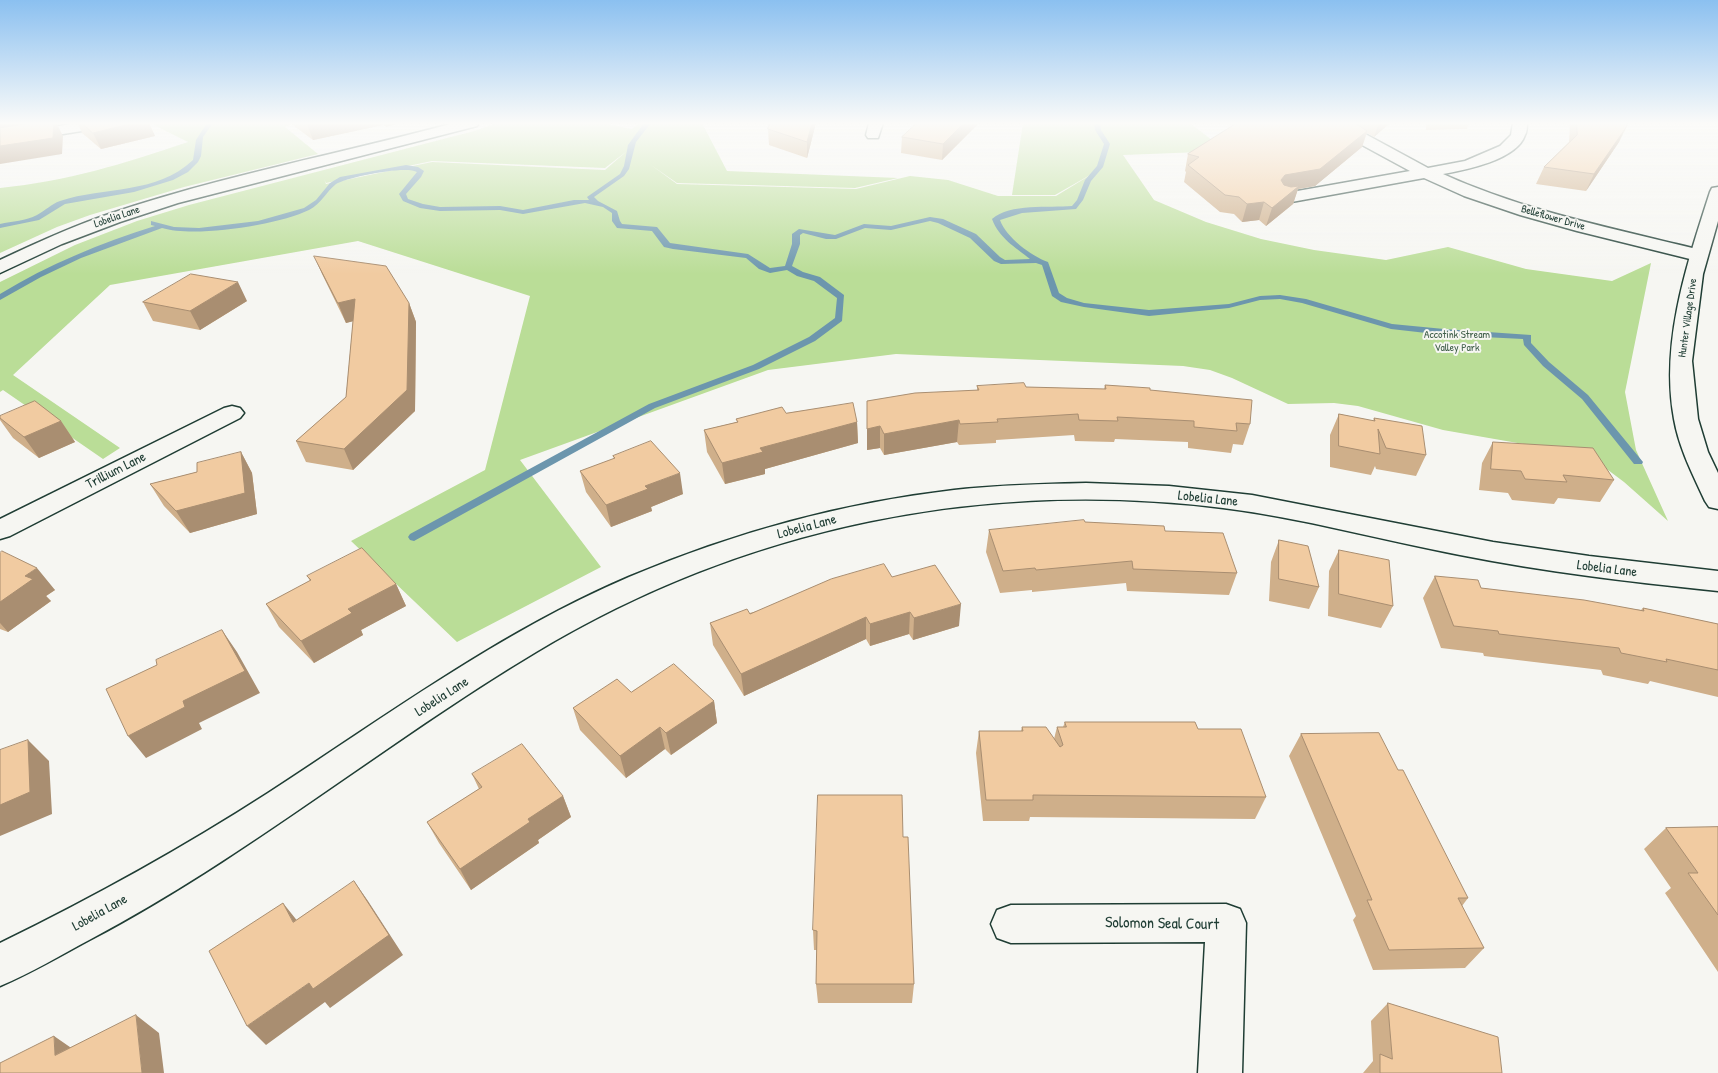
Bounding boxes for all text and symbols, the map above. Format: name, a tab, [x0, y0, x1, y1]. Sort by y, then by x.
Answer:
street label: Lobelia Lane	[92, 203, 142, 231]
street label: Belleflower Drive	[1519, 203, 1587, 233]
street label: Hunter Village Drive	[1676, 278, 1700, 358]
park label: Accotink Stream Valley Park	[1424, 328, 1490, 354]
street label: Trillium Lane	[83, 449, 149, 493]
street label: Lobelia Lane	[1177, 487, 1239, 511]
street label: Lobelia Lane	[776, 511, 838, 543]
street label: Lobelia Lane	[1576, 557, 1638, 581]
street label: Lobelia Lane	[412, 674, 472, 720]
street label: Lobelia Lane	[70, 891, 130, 935]
street label: Solomon Seal Court	[1105, 913, 1219, 935]

